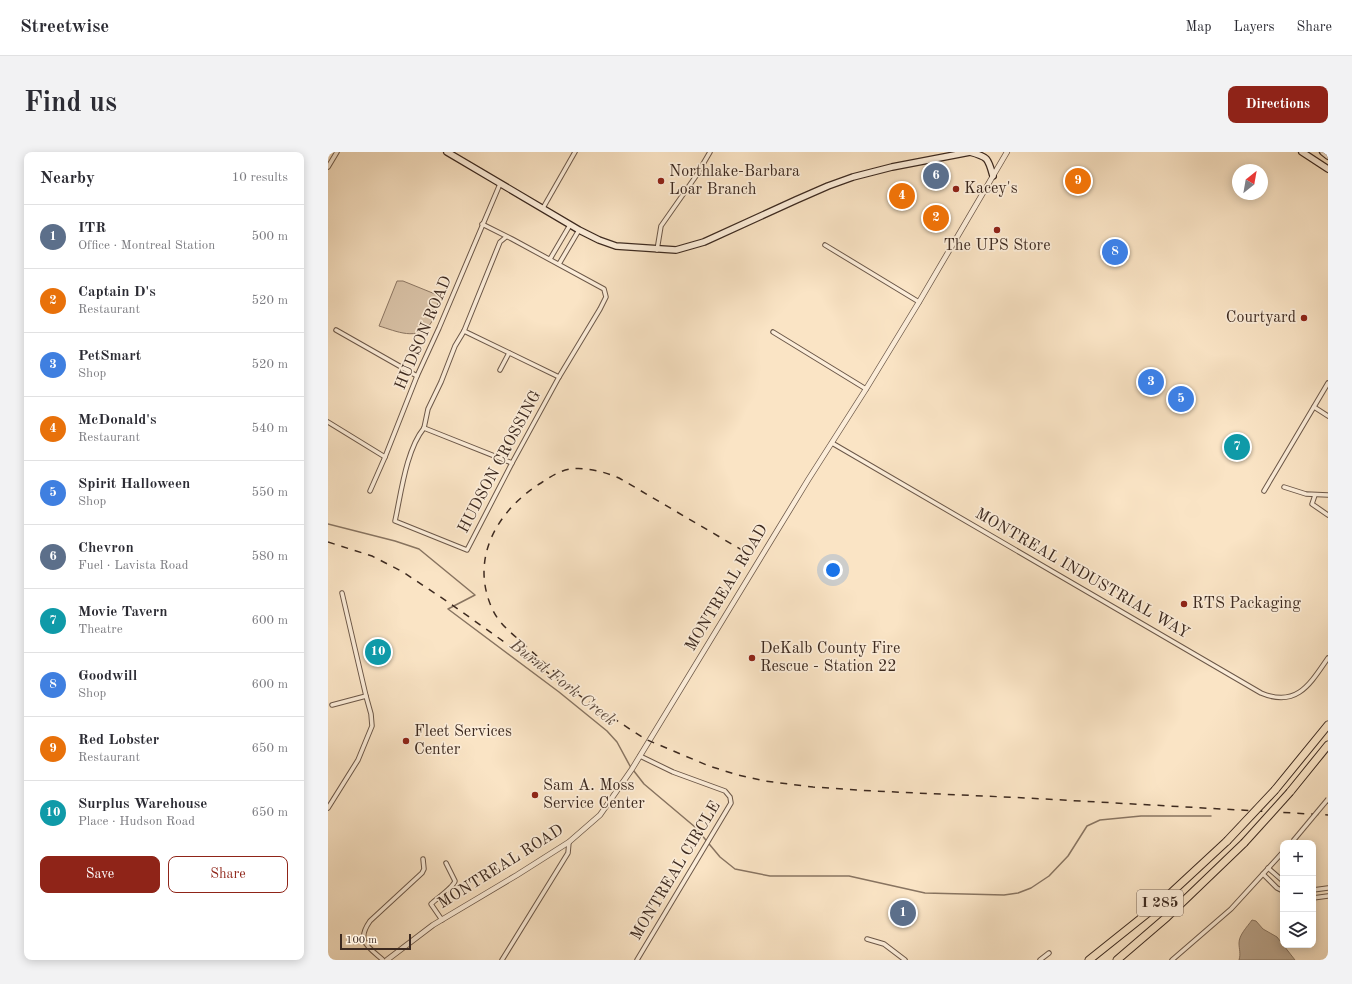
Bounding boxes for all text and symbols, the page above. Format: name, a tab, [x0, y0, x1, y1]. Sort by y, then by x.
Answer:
text: Streetwise	[20, 18, 109, 37]
text: Map	[1186, 20, 1212, 34]
text: Layers	[1234, 20, 1275, 34]
text: Share	[1297, 20, 1332, 34]
button: Directions	[1228, 86, 1328, 123]
text: Find us	[24, 90, 117, 118]
pin: 6	[923, 161, 949, 191]
place label: Northlake-Barbara Loar Branch	[669, 164, 800, 198]
north arrow	[1232, 164, 1268, 200]
pin: 9	[1065, 166, 1091, 196]
text: Nearby	[40, 170, 95, 187]
text: 10 results	[232, 171, 288, 184]
marker: Northlake-Barbara Loar Branch	[656, 176, 666, 186]
pin: 4	[889, 181, 915, 211]
place label: Kacey's	[964, 181, 1018, 197]
marker: Kacey's	[951, 184, 961, 194]
pin: 2	[923, 203, 949, 233]
text: ITR	[78, 221, 106, 236]
marker: The UPS Store	[992, 225, 1002, 235]
text: 1	[49, 230, 57, 243]
text: 500 m	[251, 230, 288, 243]
pin: 8	[1102, 237, 1128, 267]
place label: The UPS Store	[943, 238, 1051, 254]
text: Office · Montreal Station	[78, 239, 215, 252]
street label: HUDSON ROAD	[393, 274, 455, 392]
text: Captain D's	[78, 285, 156, 300]
text: 2	[49, 294, 57, 307]
text: 520 m	[251, 294, 288, 307]
text: Restaurant	[78, 303, 140, 316]
place label: Courtyard	[1226, 310, 1296, 326]
marker: Courtyard	[1299, 313, 1309, 323]
text: PetSmart	[78, 349, 141, 364]
text: 3	[49, 358, 57, 371]
text: 520 m	[251, 358, 288, 371]
text: Shop	[78, 367, 106, 380]
pin: 3	[1138, 367, 1164, 397]
pin: 5	[1168, 384, 1194, 414]
street label: HUDSON CROSSING	[456, 388, 545, 536]
text: McDonald's	[78, 413, 156, 428]
text: 4	[49, 422, 57, 435]
text: 540 m	[251, 422, 288, 435]
text: Restaurant	[78, 431, 140, 444]
pin: 7	[1224, 432, 1250, 462]
text: Spirit Halloween	[78, 477, 190, 492]
text: 5	[49, 486, 57, 499]
text: 550 m	[251, 486, 288, 499]
text: Shop	[78, 495, 106, 508]
street label: MONTREAL INDUSTRIAL WAY	[972, 506, 1192, 642]
street label: MONTREAL ROAD	[683, 522, 771, 654]
text: Chevron	[78, 541, 134, 556]
text: 6	[49, 550, 57, 563]
text: 580 m	[251, 550, 288, 563]
text: Fuel · Lavista Road	[78, 559, 188, 572]
your location	[823, 560, 843, 580]
place label: RTS Packaging	[1192, 596, 1301, 612]
marker: RTS Packaging	[1179, 599, 1189, 609]
text: Movie Tavern	[78, 605, 168, 620]
text: 7	[49, 614, 57, 627]
text: 600 m	[251, 614, 288, 627]
text: Theatre	[78, 623, 123, 636]
water label: Burnt Fork Creek	[506, 636, 619, 730]
pin: 10	[365, 637, 391, 667]
place label: DeKalb County Fire Rescue - Station 22	[760, 641, 900, 675]
marker: DeKalb County Fire Rescue - Station 22	[747, 653, 757, 663]
text: Goodwill	[78, 669, 137, 684]
text: 8	[49, 678, 57, 691]
text: 600 m	[251, 678, 288, 691]
text: Shop	[78, 687, 106, 700]
place label: Fleet Services Center	[414, 724, 512, 758]
text: Red Lobster	[78, 733, 159, 748]
marker: Fleet Services Center	[401, 736, 411, 746]
text: 9	[49, 742, 57, 755]
text: 650 m	[251, 742, 288, 755]
text: Restaurant	[78, 751, 140, 764]
place label: Sam A. Moss Service Center	[543, 778, 645, 812]
marker: Sam A. Moss Service Center	[530, 790, 540, 800]
text: Surplus Warehouse	[78, 797, 207, 812]
street label: MONTREAL CIRCLE	[628, 799, 724, 943]
text: 10	[45, 806, 61, 819]
text: 650 m	[251, 806, 288, 819]
text: Place · Hudson Road	[78, 815, 195, 828]
street label: MONTREAL ROAD	[435, 822, 567, 912]
map controls	[1280, 840, 1316, 948]
button: +	[1280, 840, 1316, 876]
button: Save	[40, 856, 160, 893]
button: Share	[168, 856, 288, 893]
button: −	[1280, 876, 1316, 912]
road number: I 285	[1137, 890, 1183, 916]
pin: 1	[890, 898, 916, 928]
button: layers	[1280, 912, 1316, 948]
scale bar	[340, 932, 411, 951]
text: 100 m	[346, 935, 377, 946]

